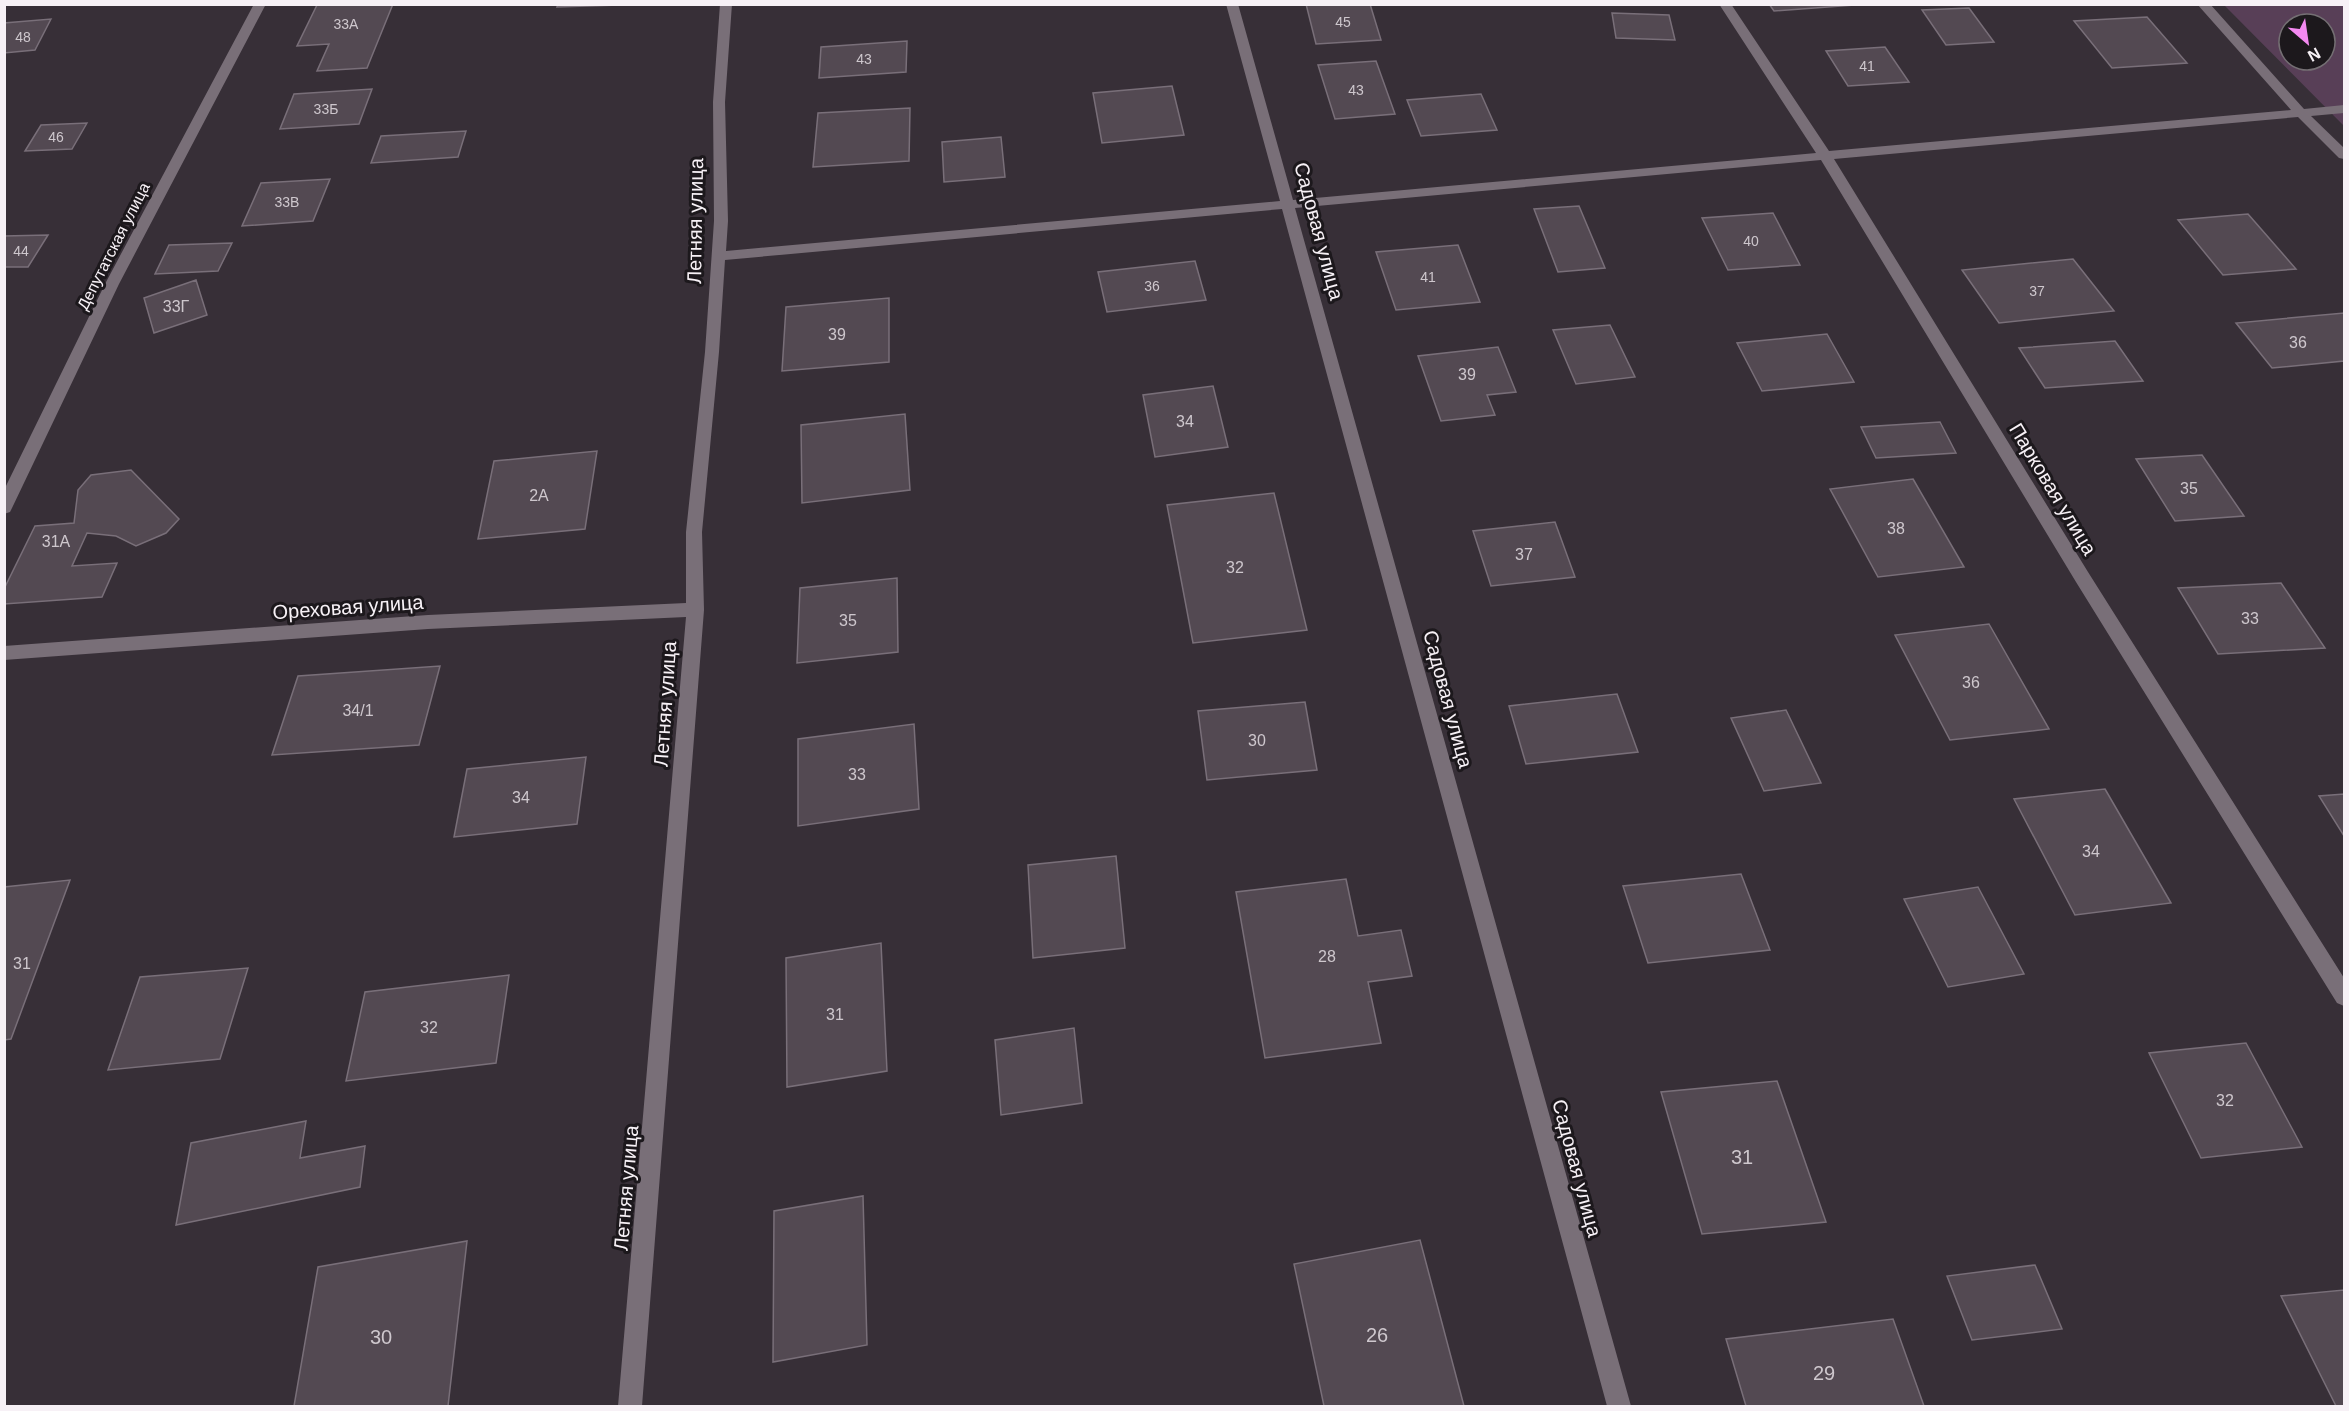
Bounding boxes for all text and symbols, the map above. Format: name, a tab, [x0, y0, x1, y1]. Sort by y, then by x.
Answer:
north arrow	[2277, 12, 2337, 72]
house number: 45	[1335, 14, 1351, 30]
house number: 33А	[334, 16, 359, 32]
house number: 48	[15, 29, 31, 45]
text: N	[2305, 44, 2323, 65]
house number: 43	[856, 51, 872, 67]
house number: 41	[1859, 58, 1875, 74]
house number: 43	[1348, 82, 1364, 98]
house number: 33Б	[314, 101, 338, 117]
house number: 46	[48, 129, 64, 145]
street label: Летняя улица	[683, 157, 707, 284]
street label: Садовая улица	[1290, 160, 1348, 303]
street label: Депутатская улица	[74, 180, 153, 313]
house number: 33В	[275, 194, 299, 210]
house number: 40	[1743, 233, 1759, 249]
house number: 44	[13, 243, 29, 259]
house number: 41	[1420, 269, 1436, 285]
house number: 36	[1144, 278, 1160, 294]
house number: 37	[2029, 283, 2045, 299]
house number: 33Г	[163, 298, 190, 315]
house number: 39	[828, 326, 846, 343]
house number: 36	[2289, 334, 2307, 351]
house number: 39	[1458, 366, 1476, 383]
house number: 34	[1176, 413, 1194, 430]
street label: Парковая улица	[2005, 419, 2101, 560]
house number: 35	[2180, 480, 2198, 497]
house number: 2А	[529, 487, 549, 504]
house number: 38	[1887, 520, 1905, 537]
house number: 31А	[42, 533, 71, 550]
house number: 37	[1515, 546, 1533, 563]
house number: 32	[1226, 559, 1244, 576]
street label: Ореховая улица	[272, 591, 425, 623]
house number: 33	[2241, 610, 2259, 627]
house number: 35	[839, 612, 857, 629]
street label: Садовая улица	[1419, 628, 1477, 771]
street label: Летняя улица	[650, 640, 680, 768]
house number: 36	[1962, 674, 1980, 691]
house number: 34/1	[342, 702, 374, 719]
house number: 30	[1248, 732, 1266, 749]
house number: 33	[848, 766, 866, 783]
house number: 34	[512, 789, 530, 806]
house number: 34	[2082, 843, 2100, 860]
house number: 28	[1318, 948, 1336, 965]
house number: 31	[13, 955, 31, 972]
house number: 31	[826, 1006, 844, 1023]
house number: 32	[420, 1019, 438, 1036]
house number: 32	[2216, 1092, 2234, 1109]
street label: Садовая улица	[1548, 1097, 1606, 1240]
street label: Летняя улица	[610, 1123, 643, 1252]
house number: 31	[1731, 1146, 1753, 1168]
house number: 26	[1366, 1324, 1388, 1346]
house number: 30	[370, 1326, 392, 1348]
house number: 29	[1813, 1362, 1835, 1384]

